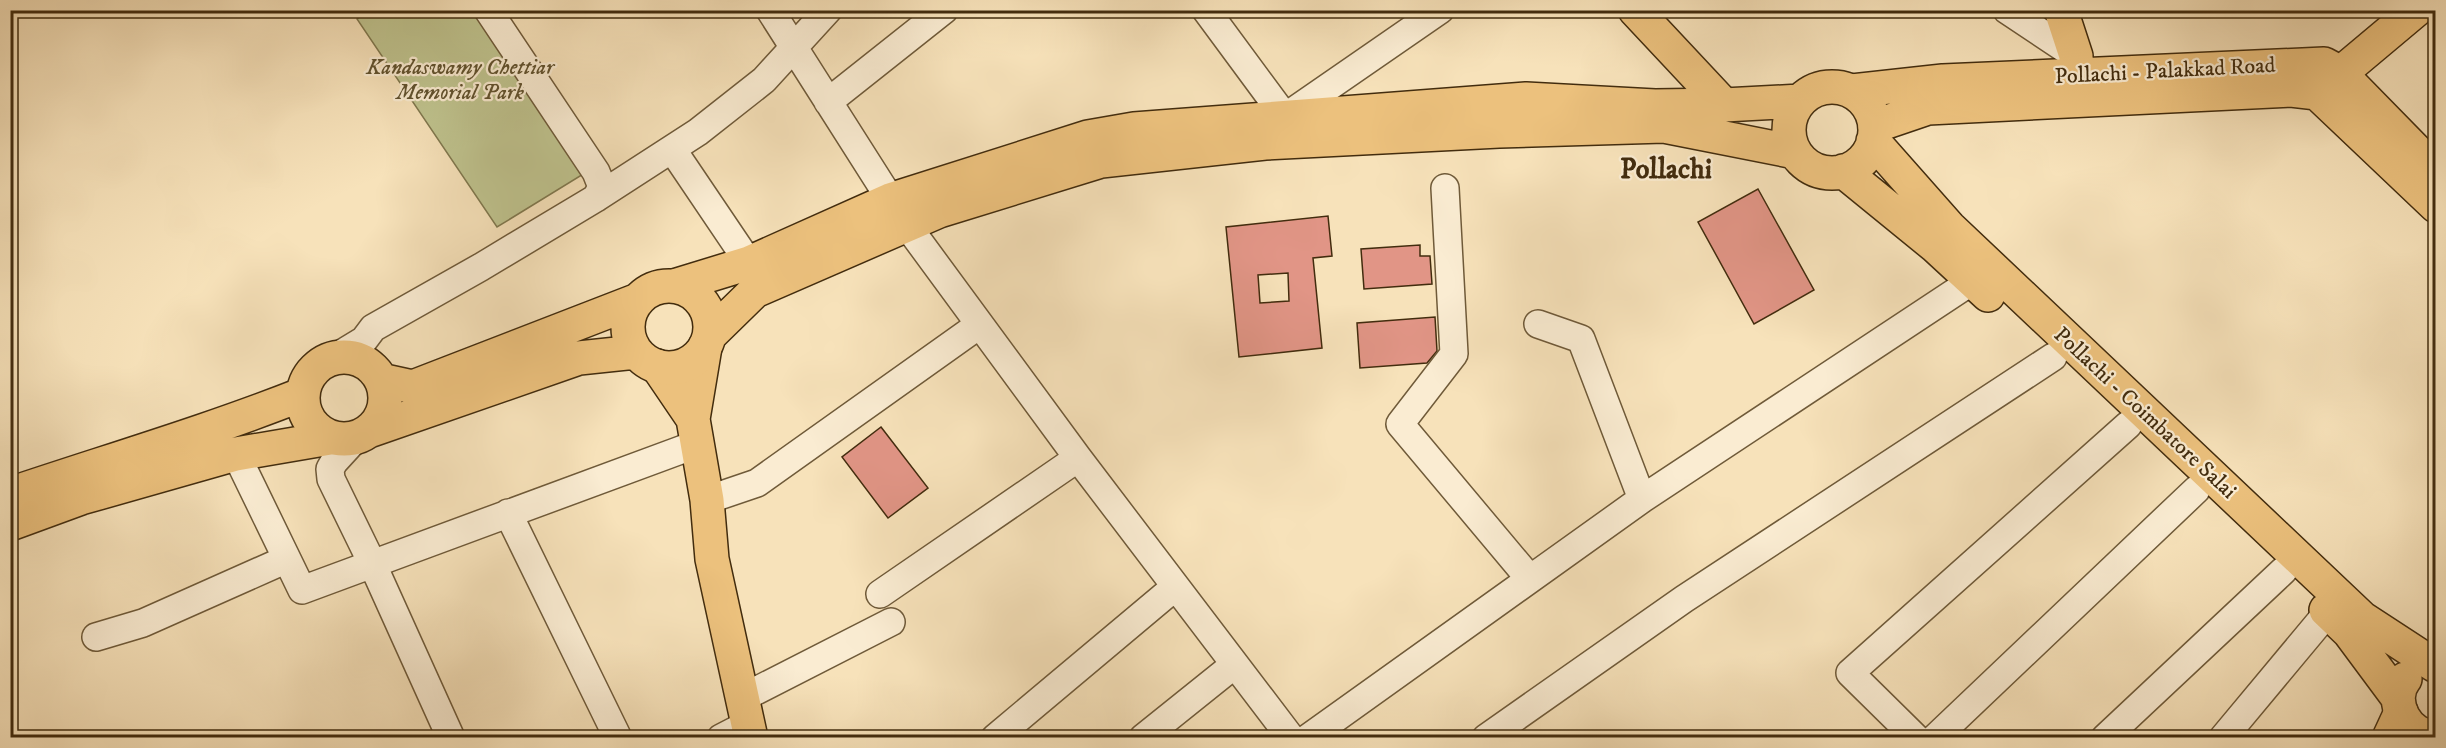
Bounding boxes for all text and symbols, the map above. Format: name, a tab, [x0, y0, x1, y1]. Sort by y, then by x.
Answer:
street label: Pollachi - Palakkad Road	[2054, 52, 2276, 90]
park label: Kandaswamy Chettiar Memorial Park	[365, 54, 556, 106]
district label: Pollachi	[1620, 152, 1712, 187]
street label: Pollachi - Coimbatore Salai	[2048, 321, 2242, 505]

